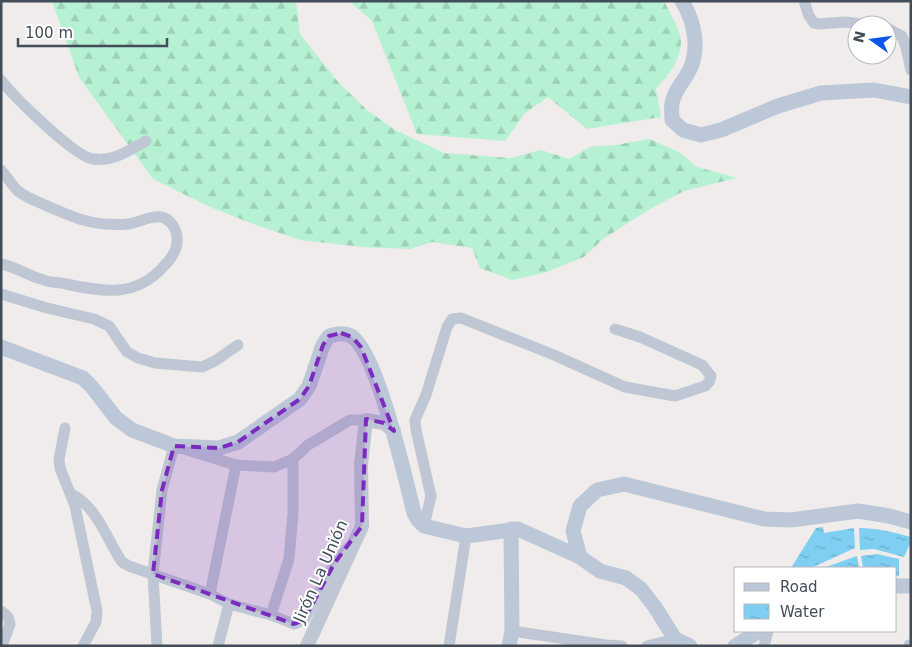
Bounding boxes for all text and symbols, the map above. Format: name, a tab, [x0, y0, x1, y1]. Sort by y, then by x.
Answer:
scale bar	[18, 15, 166, 47]
north arrow	[847, 15, 897, 65]
text: 100 m	[25, 24, 73, 42]
text: N	[850, 29, 869, 44]
street label: Jirón La Unión	[289, 517, 352, 626]
legend	[734, 567, 897, 632]
text: Road	[780, 578, 818, 596]
text: Water	[780, 603, 825, 621]

